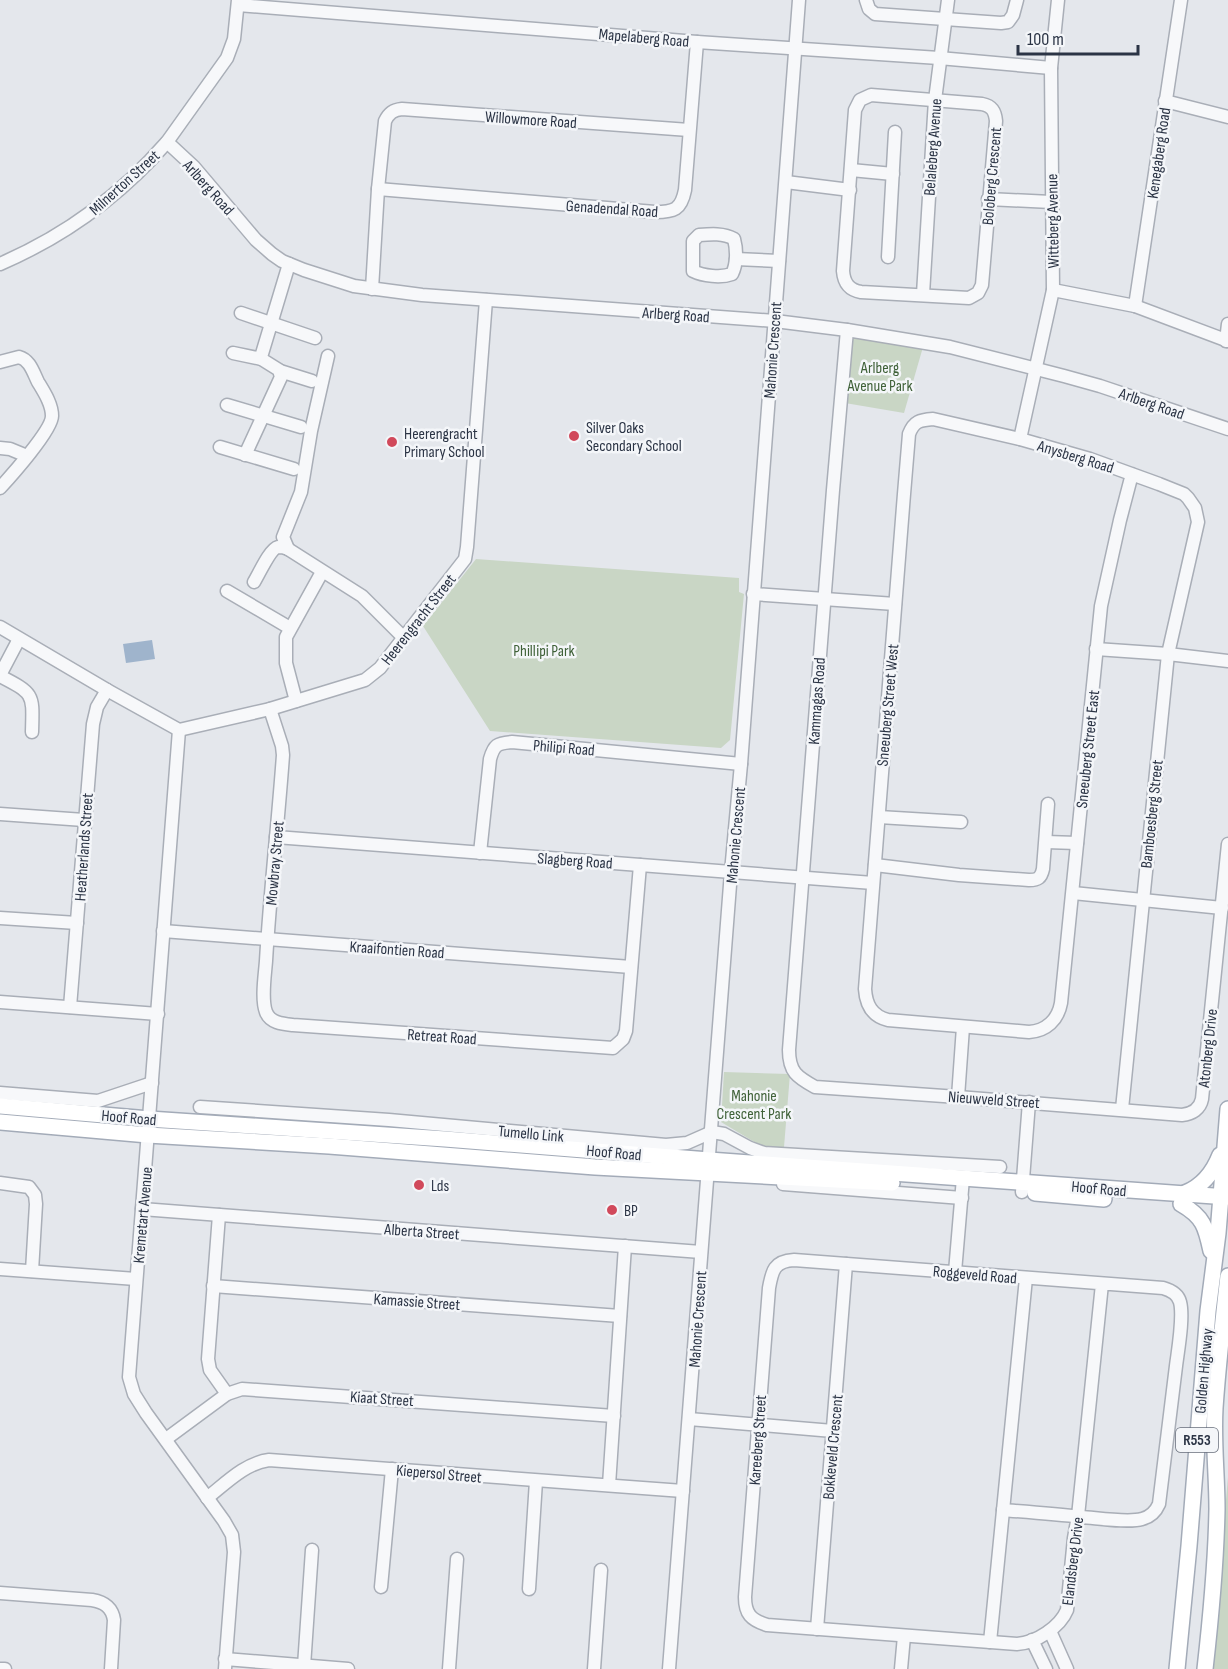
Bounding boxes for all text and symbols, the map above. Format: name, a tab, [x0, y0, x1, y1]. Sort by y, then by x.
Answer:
scale bar	[1018, 18, 1138, 56]
street label: Mapelaberg Road	[598, 25, 690, 52]
text: 100 m	[1027, 29, 1064, 50]
street label: Belaleberg Avenue	[921, 98, 946, 196]
street label: Kenegaberg Road	[1144, 106, 1175, 200]
street label: Willowmore Road	[484, 108, 577, 133]
street label: Boloberg Crescent	[979, 126, 1006, 226]
street label: Milnerton Street	[86, 147, 164, 220]
street label: Arlberg Road	[178, 156, 238, 219]
street label: Witteberg Avenue	[1043, 173, 1064, 268]
street label: Genadendal Road	[565, 197, 659, 222]
street label: Mahonie Crescent	[761, 301, 786, 399]
street label: Arlberg Road	[641, 304, 710, 327]
park label: Arlberg Avenue Park	[846, 359, 913, 396]
street label: Arlberg Road	[1116, 384, 1187, 424]
place label: Silver Oaks Secondary School	[586, 419, 682, 456]
place label: Heerengracht Primary School	[404, 425, 485, 462]
marker: Silver Oaks Secondary School	[567, 429, 581, 443]
marker: Heerengracht Primary School	[385, 435, 399, 449]
street label: Anysberg Road	[1034, 437, 1116, 478]
street label: Heerengracht Street	[378, 571, 461, 669]
park label: Phillipi Park	[513, 642, 575, 661]
street label: Sneeuberg Street West	[874, 643, 903, 767]
street label: Kammagas Road	[805, 657, 830, 745]
street label: Sneeuberg Street East	[1073, 689, 1104, 809]
street label: Philipi Road	[532, 736, 595, 761]
street label: Bamboesberg Street	[1137, 759, 1168, 869]
street label: Mahonie Crescent	[723, 786, 750, 884]
street label: Heatherlands Street	[71, 792, 98, 902]
street label: Mowbray Street	[262, 820, 289, 906]
street label: Slagberg Road	[537, 849, 613, 874]
street label: Kraaifontien Road	[349, 938, 445, 963]
street label: Atonberg Drive	[1195, 1008, 1222, 1090]
street label: Retreat Road	[407, 1026, 477, 1049]
park label: Mahonie Crescent Park	[717, 1087, 791, 1124]
street label: Nieuwveld Street	[947, 1088, 1040, 1113]
street label: Hoof Road	[101, 1107, 157, 1130]
street label: Tumello Link	[497, 1122, 564, 1147]
street label: Hoof Road	[586, 1142, 642, 1165]
street label: Kremetart Avenue	[130, 1166, 157, 1264]
place label: Lds	[431, 1177, 449, 1196]
marker: Lds	[412, 1178, 426, 1192]
street label: Hoof Road	[1071, 1178, 1127, 1201]
place label: BP	[624, 1202, 638, 1221]
marker: BP	[605, 1203, 619, 1217]
street label: Alberta Street	[383, 1220, 460, 1245]
street label: Roggeveld Road	[932, 1262, 1018, 1289]
street label: Mahonie Crescent	[686, 1270, 711, 1368]
street label: Kamassie Street	[373, 1290, 461, 1315]
street label: Golden Highway	[1191, 1328, 1218, 1415]
street label: Kiaat Street	[349, 1388, 414, 1411]
street label: Kareeberg Street	[746, 1394, 771, 1486]
street label: Bokkeveld Crescent	[819, 1394, 848, 1501]
road number: R553	[1176, 1428, 1218, 1452]
street label: Kiepersol Street	[395, 1461, 483, 1488]
street label: Elandsberg Drive	[1059, 1516, 1088, 1607]

